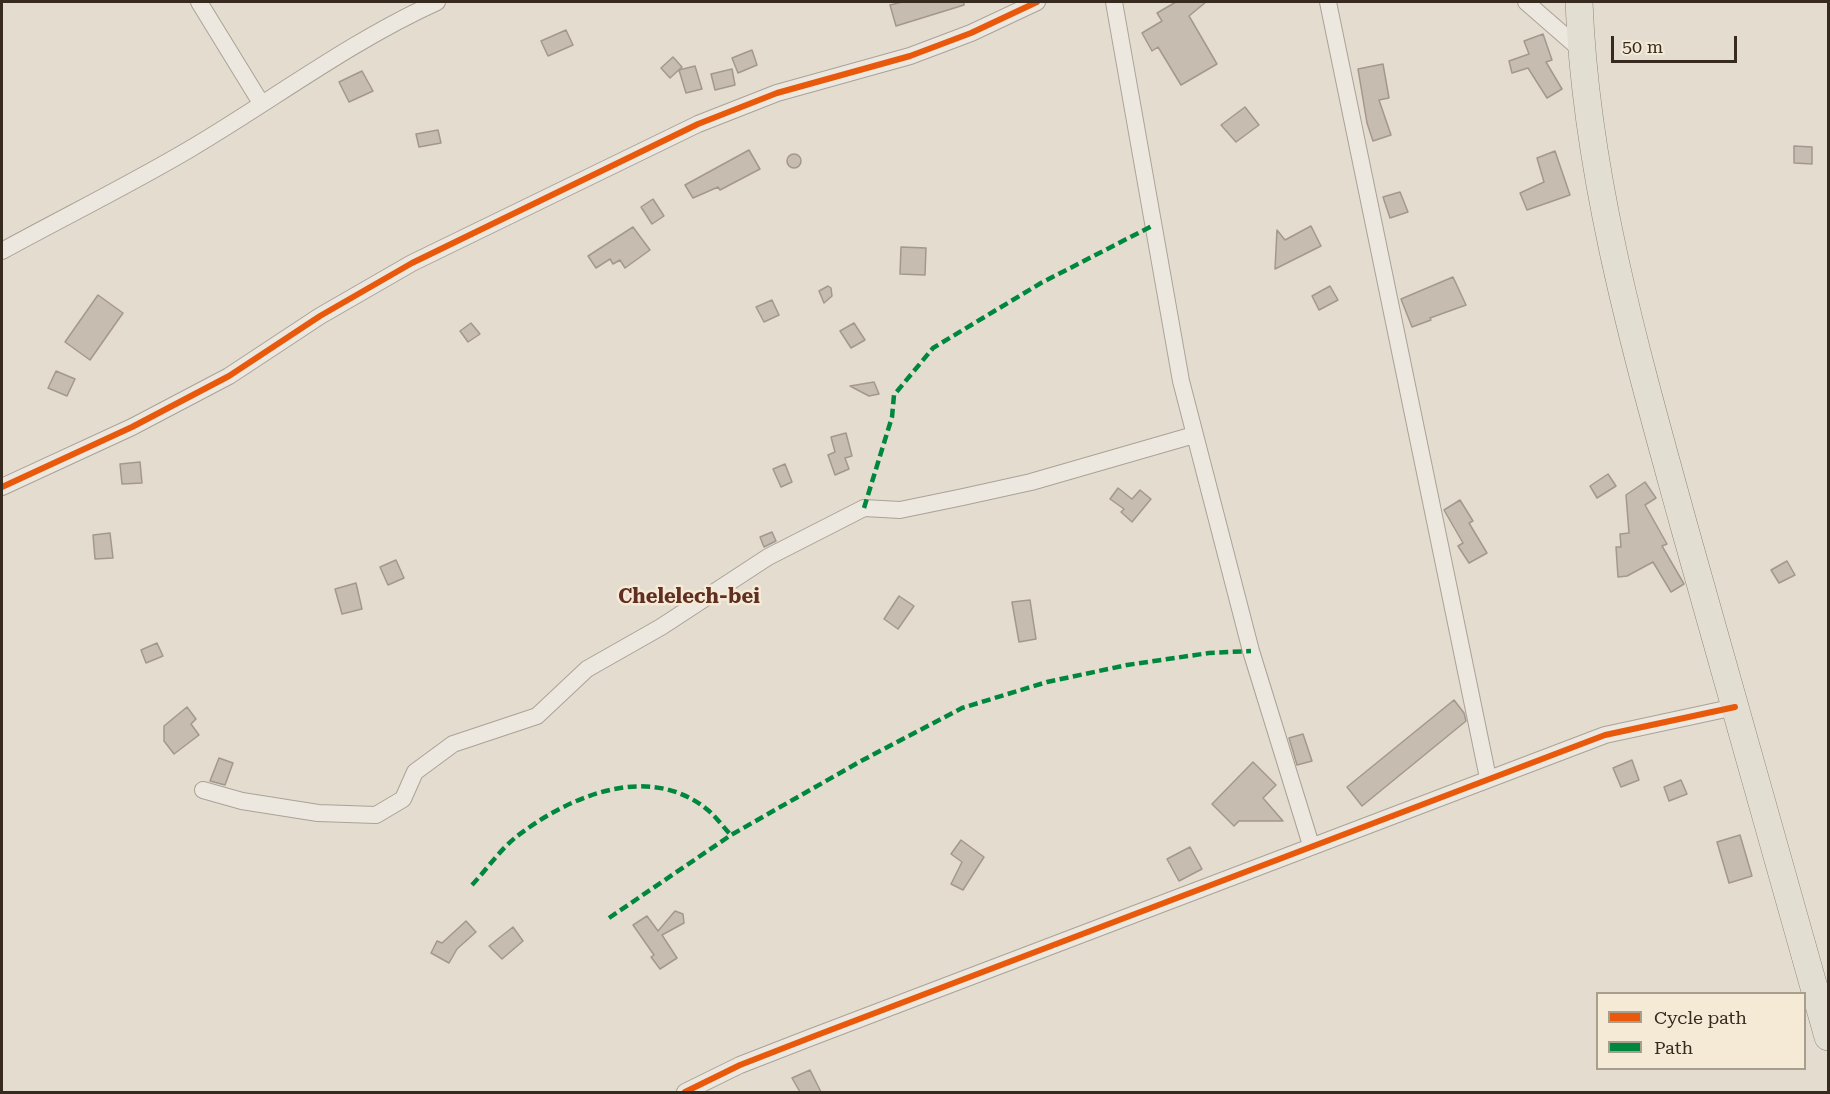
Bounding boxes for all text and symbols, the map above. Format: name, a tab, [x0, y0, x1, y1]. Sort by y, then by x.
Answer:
scale bar	[1614, 24, 1740, 62]
text: 50 m	[1622, 36, 1663, 57]
district label: Chelelech-bei	[618, 585, 760, 609]
legend	[1596, 992, 1806, 1070]
text: Cycle path	[1654, 1007, 1747, 1028]
text: Path	[1654, 1037, 1693, 1058]

